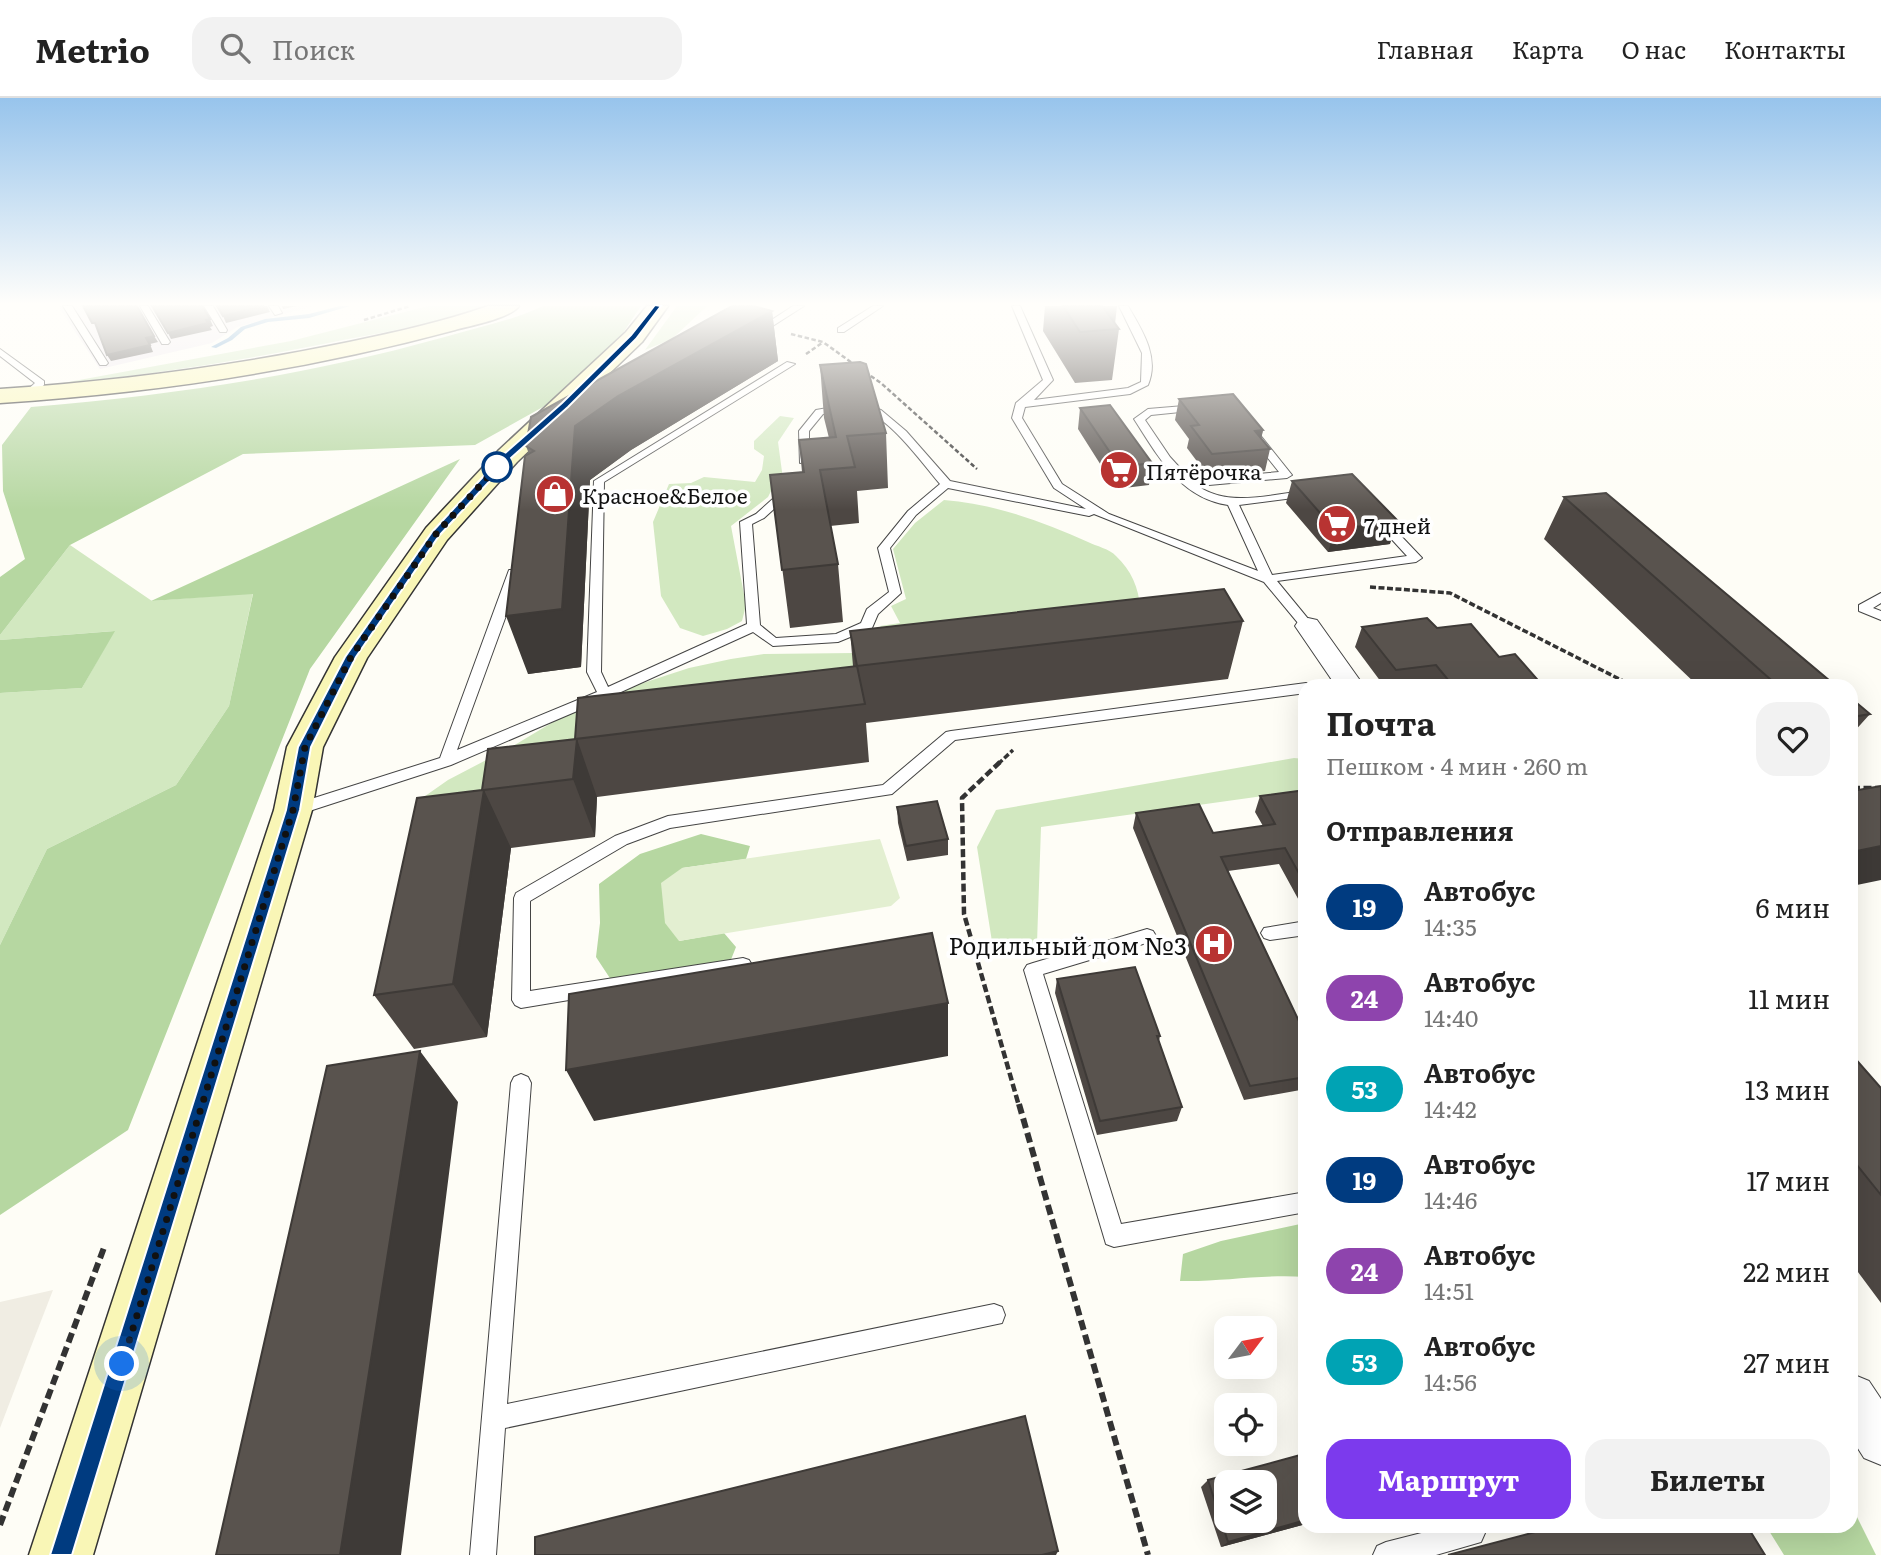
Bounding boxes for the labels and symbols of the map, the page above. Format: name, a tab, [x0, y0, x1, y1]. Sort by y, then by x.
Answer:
supermarket icon: Пятёрочка	[1098, 449, 1140, 491]
unlabelled marker	[482, 452, 512, 482]
place label: Пятёрочка	[1146, 455, 1262, 486]
shop icon: Красное&Белое	[534, 473, 576, 515]
place label: Красное&Белое	[582, 479, 748, 510]
supermarket icon: 7 дней	[1316, 503, 1358, 545]
place label: 7 дней	[1364, 509, 1431, 540]
hospital icon: Родильный дом №3	[1193, 923, 1235, 965]
place label: Родильный дом №3	[948, 927, 1187, 962]
north arrow	[1214, 1316, 1278, 1379]
your location	[104, 1346, 139, 1381]

